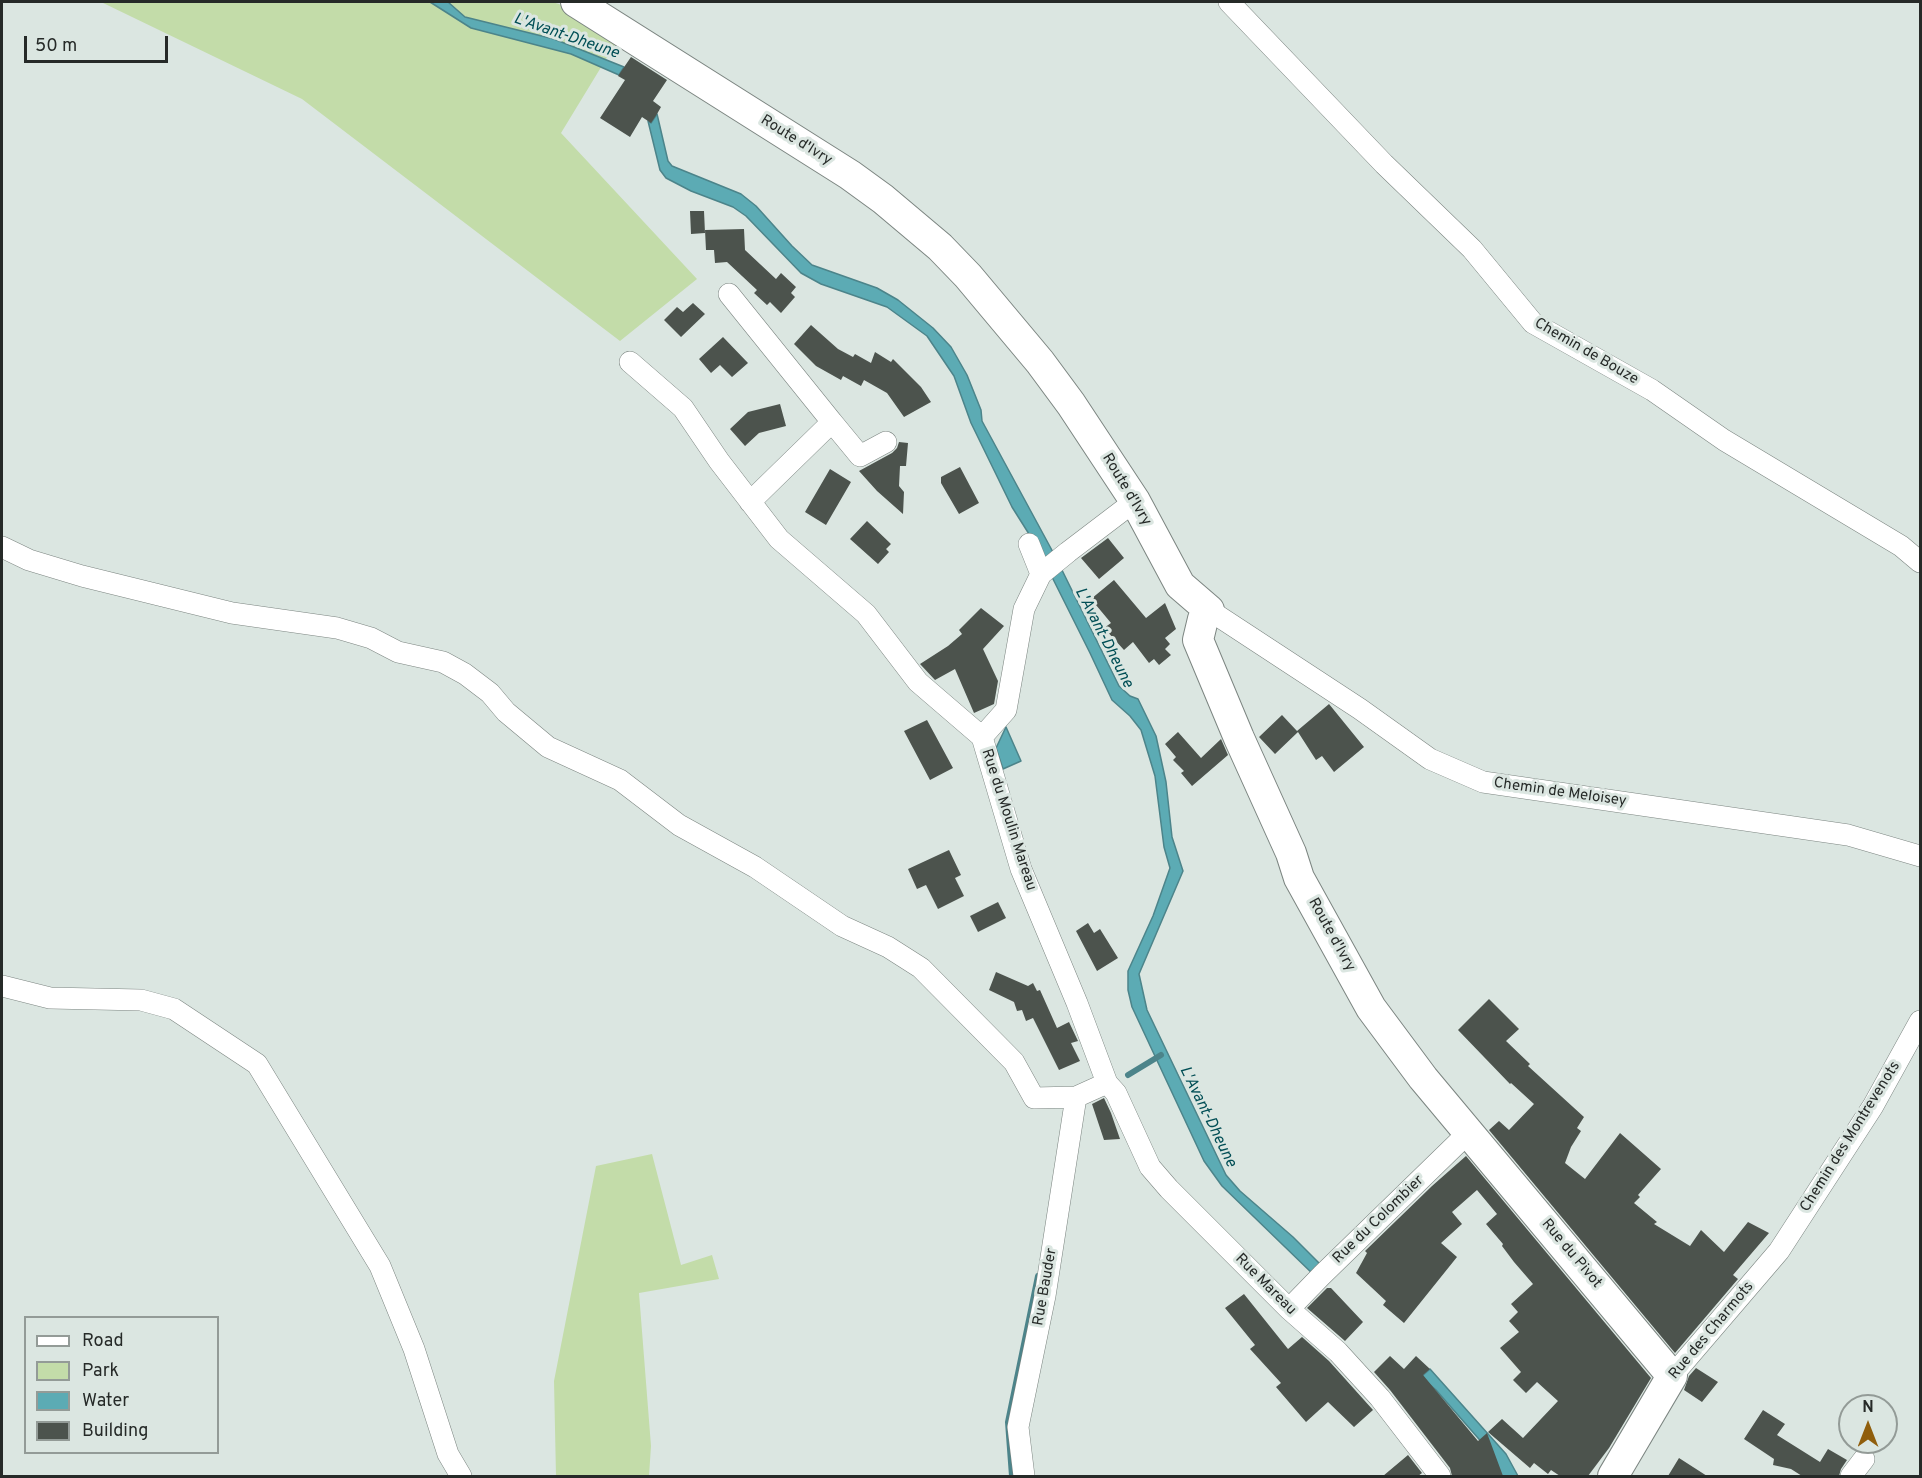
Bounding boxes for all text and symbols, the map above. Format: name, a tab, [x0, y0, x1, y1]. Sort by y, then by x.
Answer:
water label: L'Avant-Dheune	[511, 10, 621, 64]
scale bar	[27, 24, 171, 62]
text: 50 m	[35, 35, 77, 58]
street label: Route d'Ivry	[757, 112, 835, 170]
street label: Chemin de Bouze	[1531, 315, 1641, 389]
street label: Route d'Ivry	[1097, 451, 1155, 529]
water label: L'Avant-Dheune	[1069, 585, 1137, 691]
street label: Rue du Moulin Mareau	[977, 747, 1039, 893]
street label: Chemin de Meloisey	[1492, 775, 1628, 811]
street label: Route d'Ivry	[1303, 895, 1359, 975]
street label: Chemin des Montrevenots	[1797, 1058, 1905, 1216]
water label: L'Avant-Dheune	[1174, 1063, 1240, 1171]
street label: Rue du Colombier	[1330, 1172, 1428, 1268]
street label: Rue du Pivot	[1537, 1216, 1605, 1292]
street label: Rue Bauder	[1030, 1247, 1062, 1327]
street label: Rue Mareau	[1231, 1251, 1299, 1319]
street label: Rue des Charmots	[1666, 1278, 1758, 1384]
legend	[24, 1316, 219, 1454]
text: Road	[82, 1330, 124, 1353]
text: Park	[82, 1360, 119, 1383]
text: Water	[82, 1390, 129, 1413]
north arrow	[1838, 1394, 1898, 1454]
text: N	[1862, 1398, 1874, 1418]
text: Building	[82, 1420, 148, 1443]

